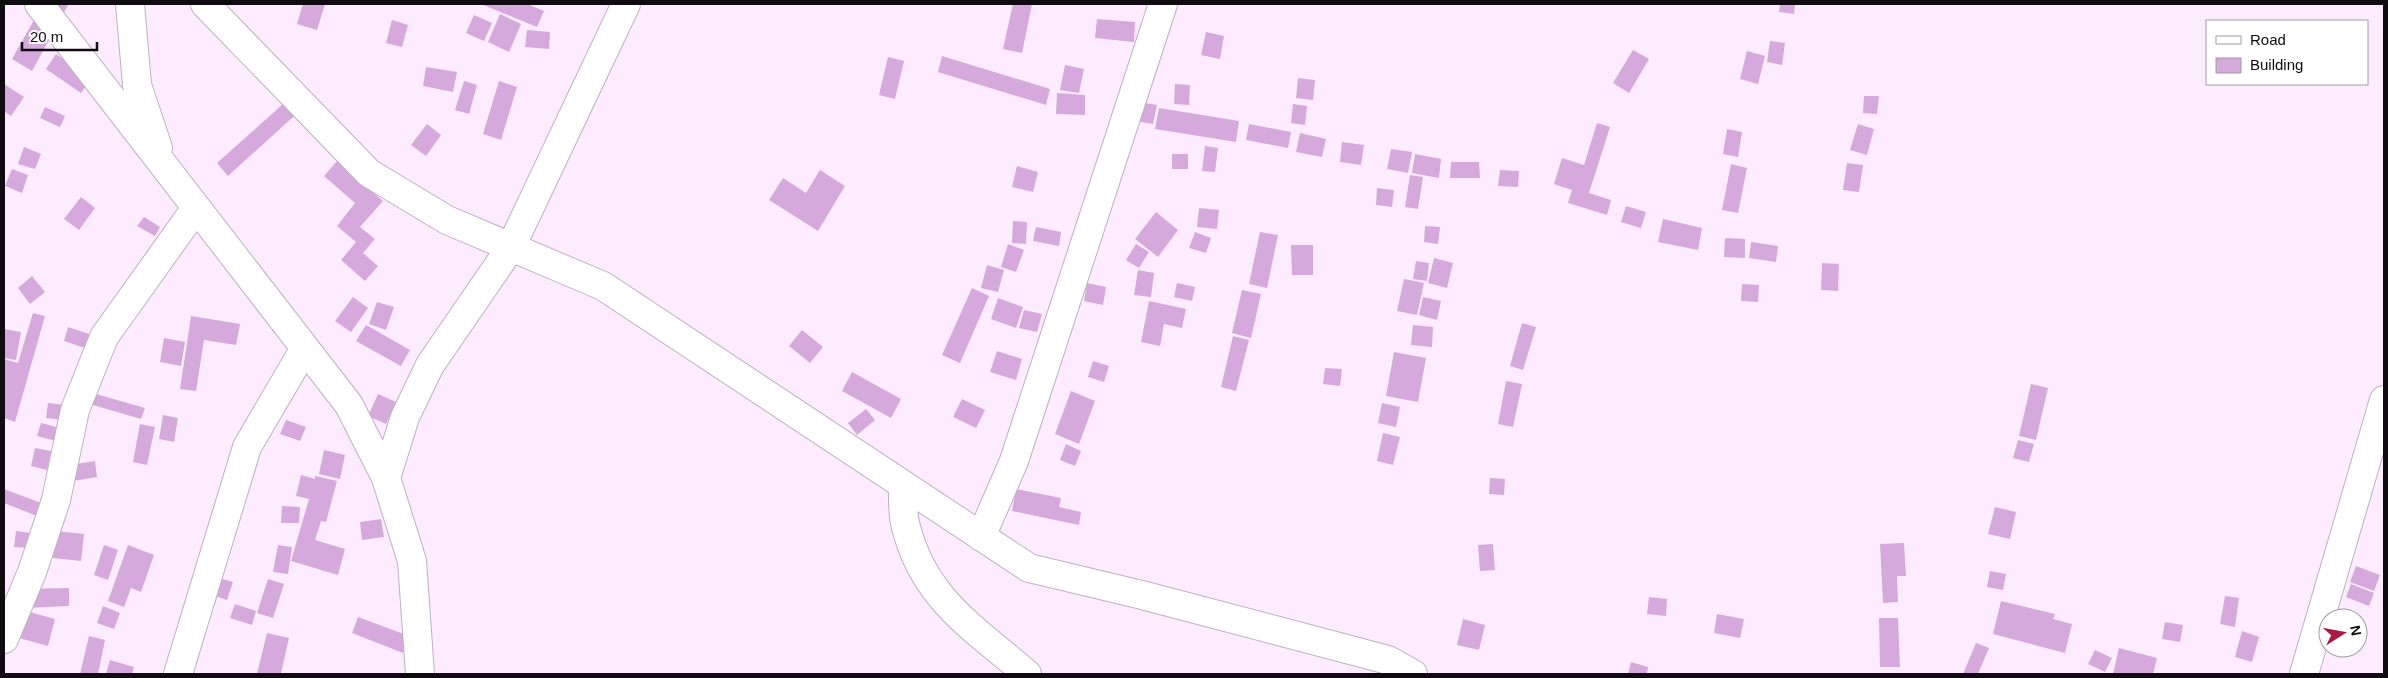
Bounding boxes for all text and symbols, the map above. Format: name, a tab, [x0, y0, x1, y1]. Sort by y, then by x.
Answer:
scale bar	[22, 20, 98, 52]
legend	[2206, 20, 2368, 85]
text: 20 m	[30, 28, 63, 45]
text: Road	[2250, 31, 2286, 48]
text: Building	[2250, 56, 2303, 73]
north arrow	[2318, 608, 2368, 658]
text: N	[2347, 624, 2365, 637]

